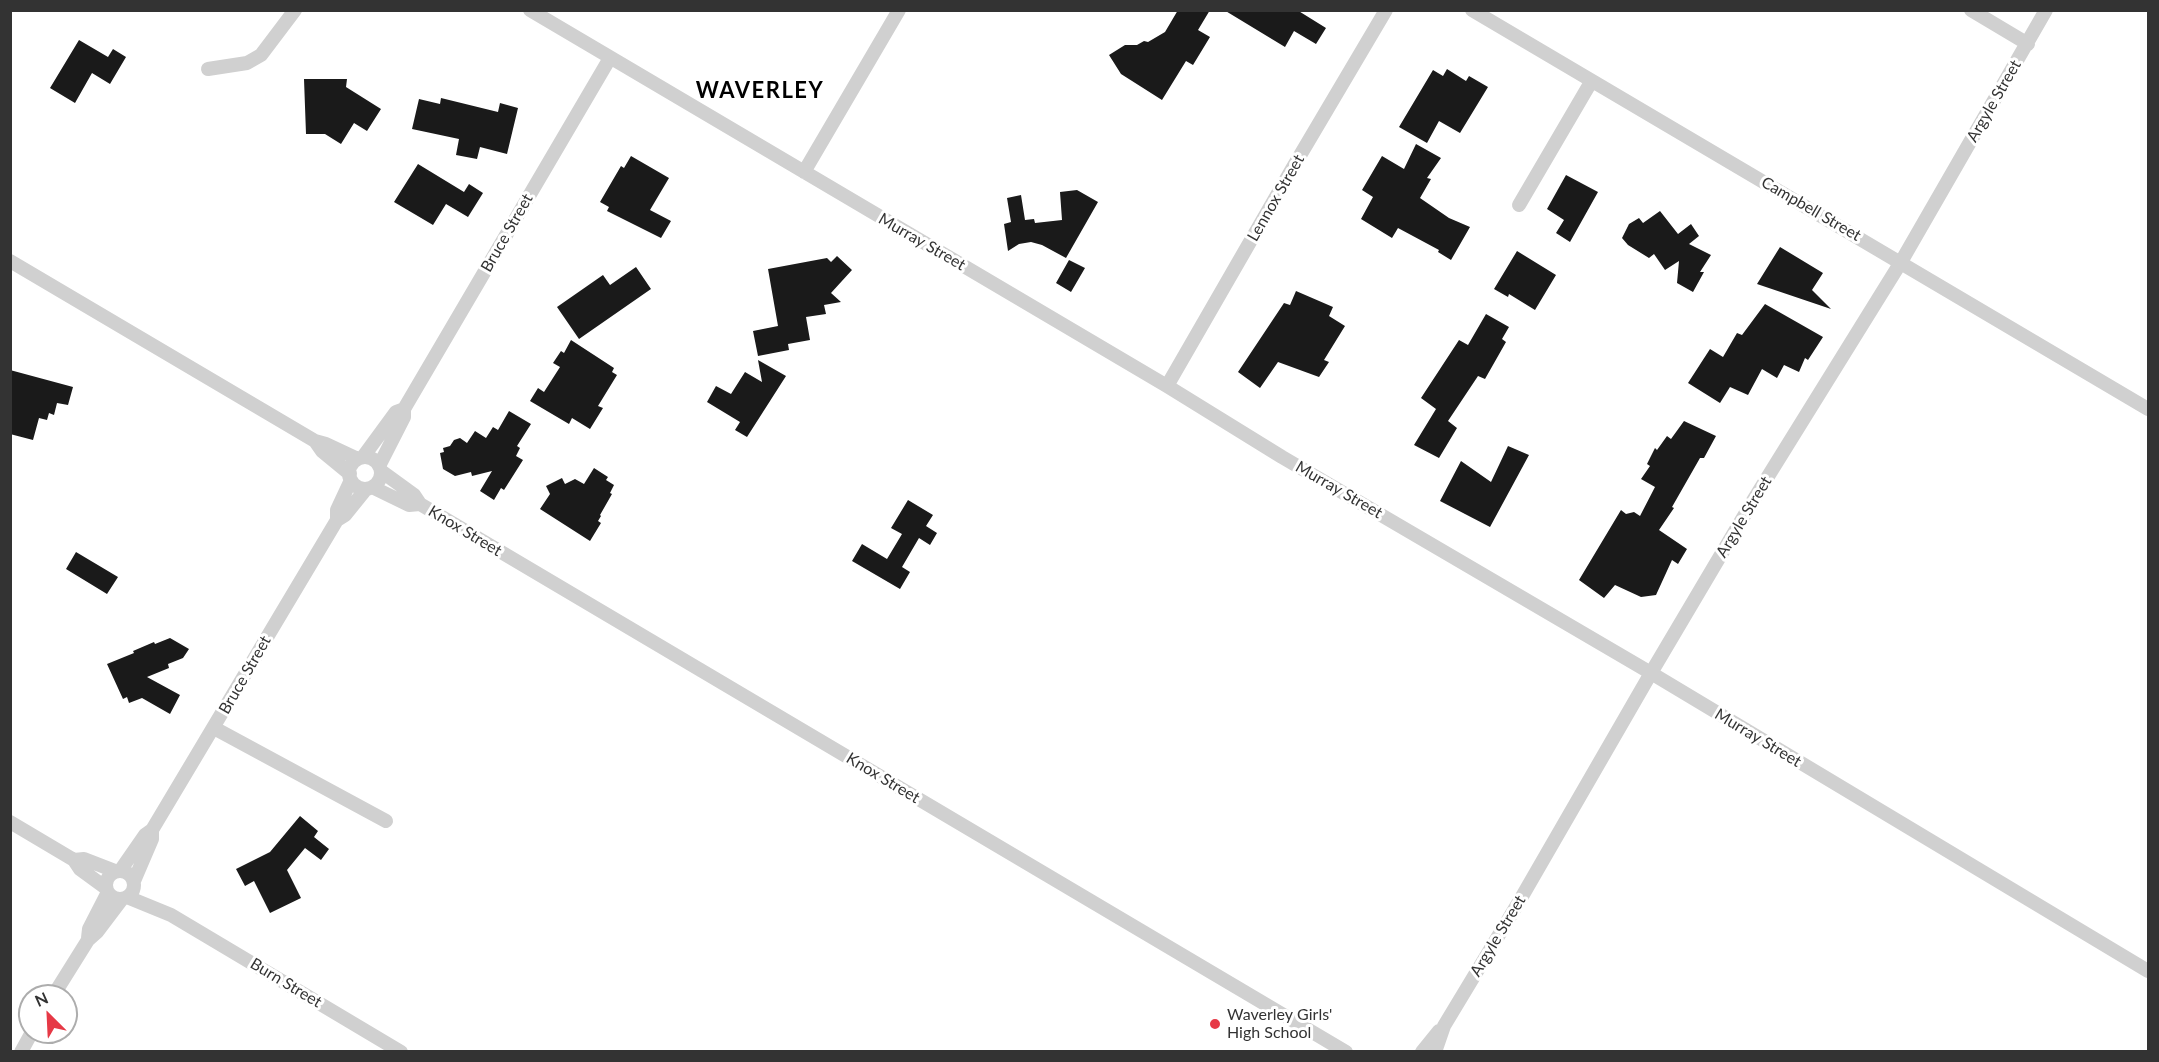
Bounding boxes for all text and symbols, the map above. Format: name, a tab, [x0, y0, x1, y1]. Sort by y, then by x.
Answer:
street label: Argyle Street	[1963, 57, 2025, 145]
district label: WAVERLEY	[696, 78, 824, 104]
street label: Lennox Street	[1243, 151, 1309, 245]
street label: Campbell Street	[1758, 173, 1864, 245]
street label: Bruce Street	[477, 190, 537, 276]
street label: Murray Street	[875, 209, 969, 275]
street label: Murray Street	[1292, 457, 1386, 523]
street label: Argyle Street	[1712, 473, 1776, 561]
street label: Knox Street	[425, 502, 505, 560]
street label: Bruce Street	[215, 632, 275, 718]
street label: Murray Street	[1711, 705, 1805, 771]
street label: Knox Street	[843, 749, 923, 807]
street label: Argyle Street	[1466, 892, 1530, 980]
street label: Burn Street	[247, 954, 325, 1012]
north arrow	[18, 984, 78, 1044]
text: N	[32, 988, 51, 1010]
place label: Waverley Girls' High School	[1227, 1005, 1332, 1043]
marker: Waverley Girls' High School	[1208, 1017, 1222, 1031]

